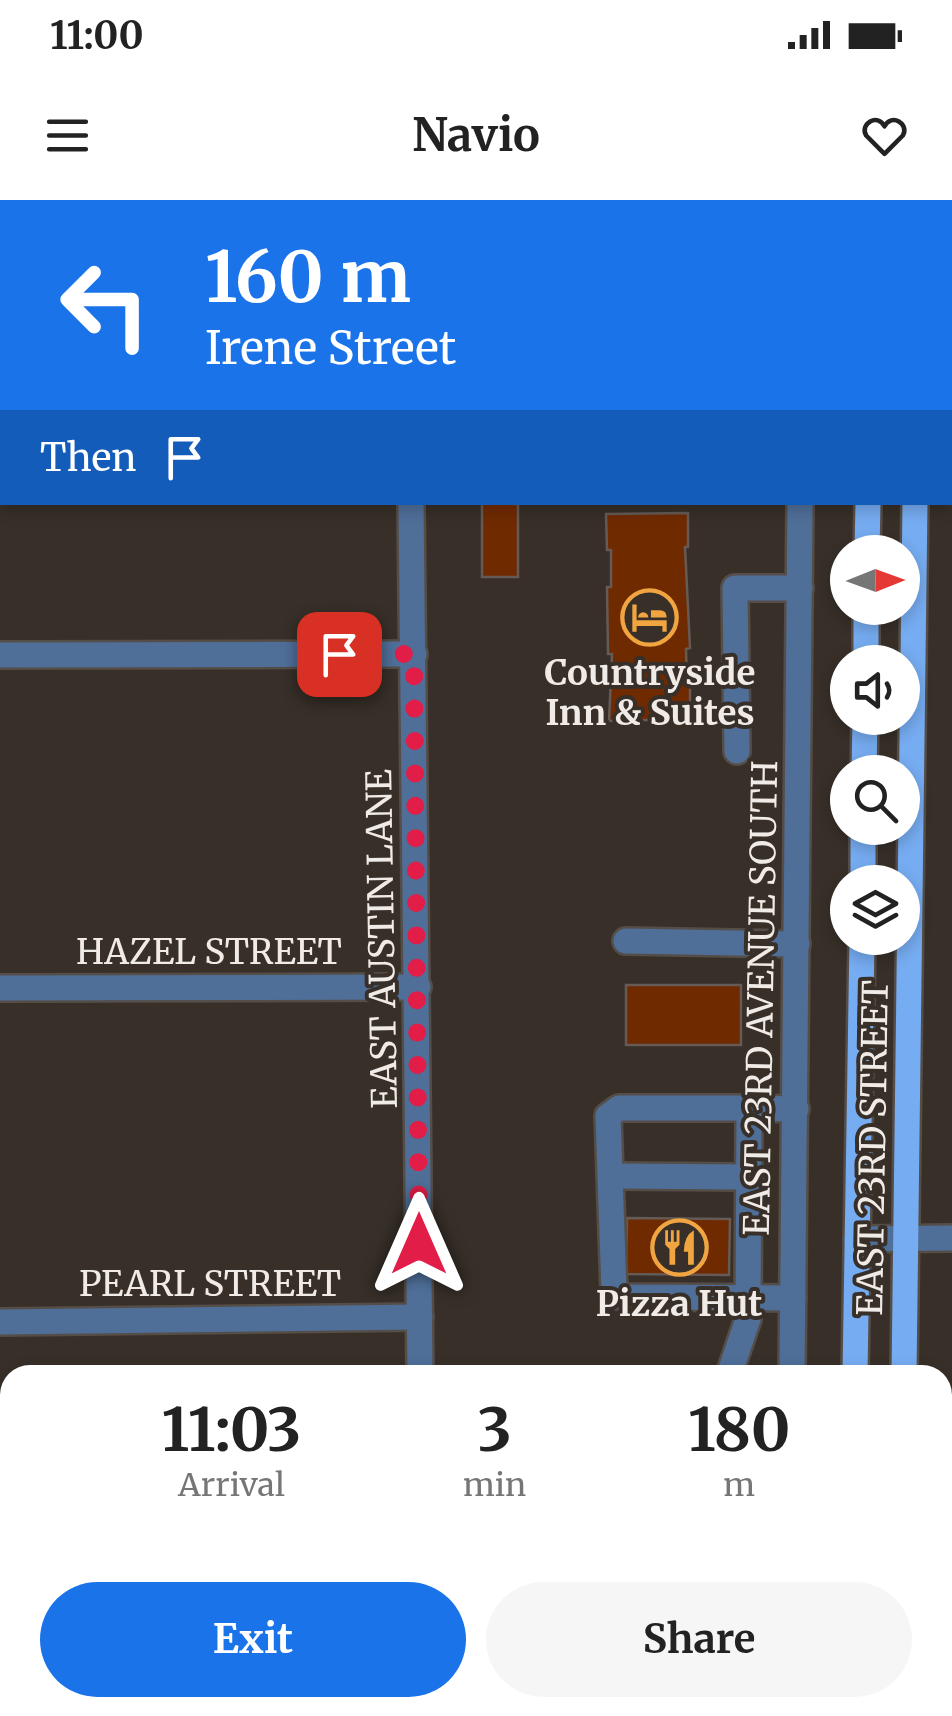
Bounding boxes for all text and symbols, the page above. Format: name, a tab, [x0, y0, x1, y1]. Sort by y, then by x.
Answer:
text: 11:00	[50, 12, 144, 59]
text: Navio	[412, 107, 540, 163]
icon: menu	[40, 108, 95, 163]
icon: heart	[857, 108, 912, 163]
text: 160 m	[205, 233, 411, 321]
icon: left	[40, 240, 170, 370]
text: Irene Street	[205, 320, 456, 376]
icon: arrive	[157, 430, 212, 485]
text: Then	[40, 434, 137, 481]
north arrow	[830, 535, 920, 625]
map controls	[830, 535, 920, 955]
hotel icon: Countryside Inn & Suites	[620, 587, 680, 647]
pin	[297, 612, 382, 697]
icon: arrive	[312, 627, 367, 682]
button: sound	[830, 645, 920, 735]
place label: Countryside Inn & Suites	[545, 651, 755, 735]
button: search	[830, 755, 920, 845]
street label: EAST 23RD AVENUE SOUTH	[735, 760, 787, 1236]
street label: EAST AUSTIN LANE	[357, 769, 407, 1109]
button: layers	[830, 865, 920, 955]
street label: HAZEL STREET	[76, 930, 342, 974]
street label: EAST 23RD STREET	[848, 980, 898, 1316]
position arrow	[367, 1192, 471, 1296]
restaurant icon: Pizza Hut	[649, 1218, 709, 1278]
street label: PEARL STREET	[79, 1262, 341, 1306]
place label: Pizza Hut	[596, 1282, 762, 1326]
text: 11:03	[162, 1392, 301, 1467]
text: 3	[477, 1392, 512, 1467]
text: 180	[688, 1392, 790, 1467]
text: Arrival	[178, 1465, 285, 1505]
text: min	[463, 1465, 526, 1505]
text: m	[723, 1465, 755, 1505]
button: Exit	[40, 1582, 466, 1697]
button: Share	[486, 1582, 912, 1697]

